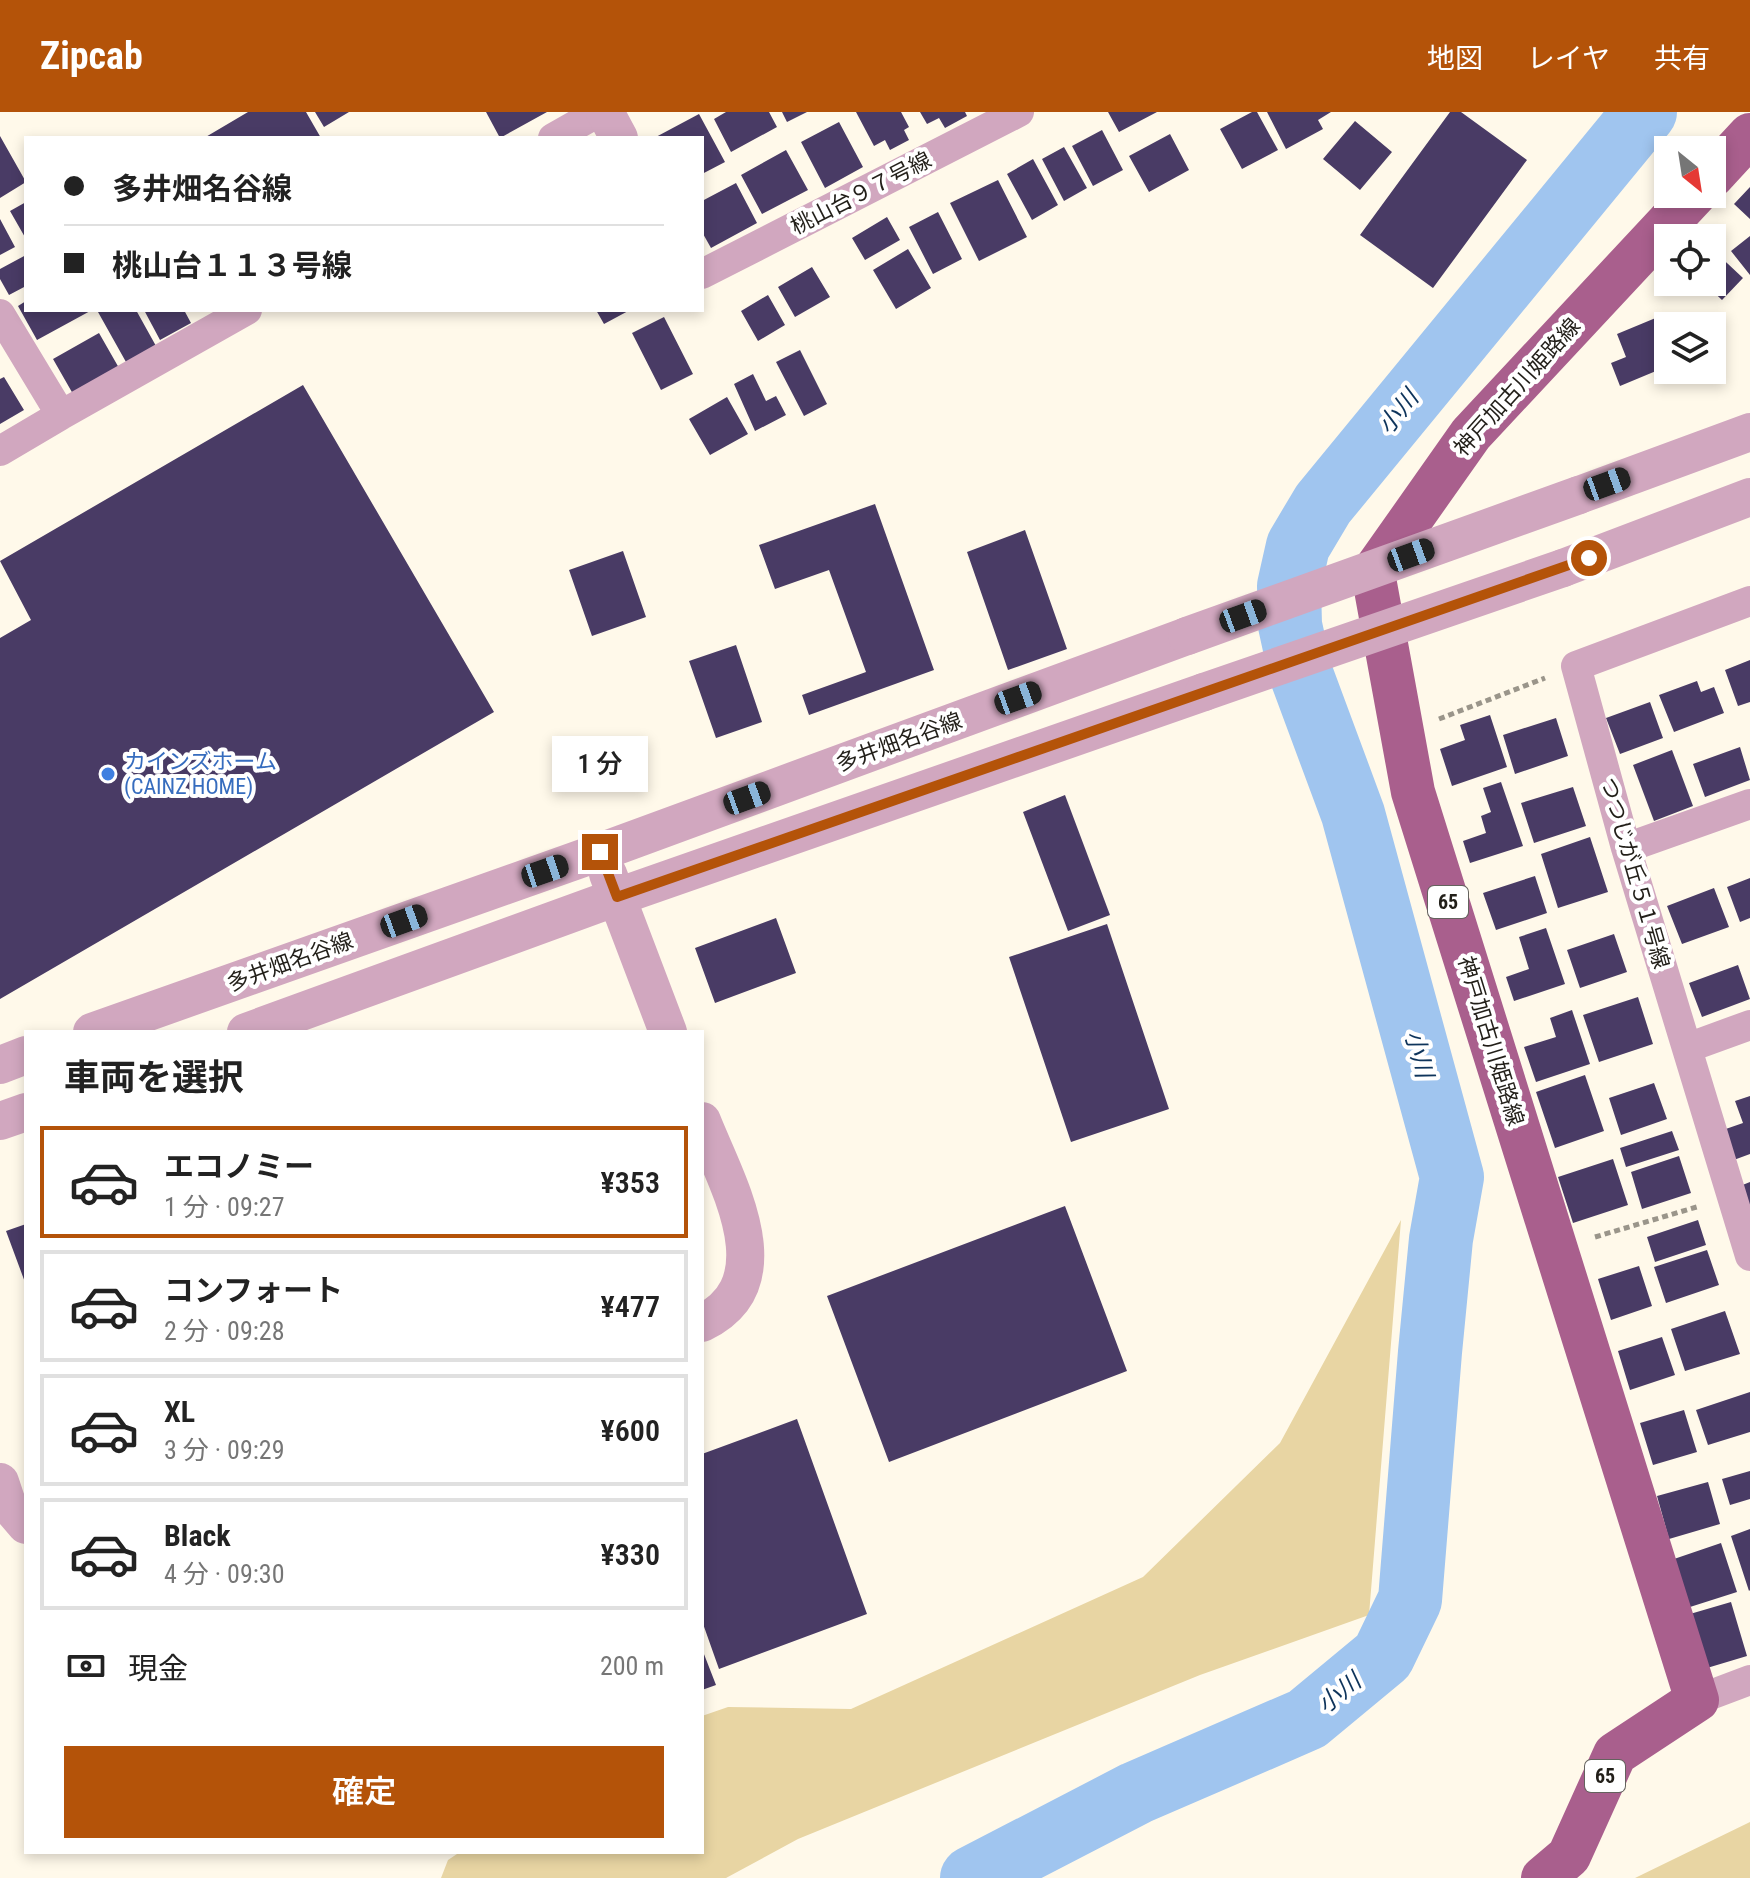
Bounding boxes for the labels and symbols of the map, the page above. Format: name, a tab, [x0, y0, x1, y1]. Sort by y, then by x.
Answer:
north arrow	[1654, 136, 1726, 208]
street label: 桃山台９７号線	[787, 147, 935, 239]
street label: 神戸加古川姫路線	[1449, 313, 1585, 461]
water label: 小川	[1372, 382, 1426, 439]
car	[1580, 465, 1634, 503]
car	[1384, 536, 1438, 574]
route start	[1571, 540, 1607, 576]
car	[1216, 597, 1270, 635]
car	[991, 679, 1045, 717]
street label: 多井畑名谷線	[833, 708, 965, 776]
callout: 1 分	[552, 736, 648, 792]
place label: カインズホーム (CAINZ HOME)	[124, 749, 277, 800]
marker: カインズホーム (CAINZ HOME)	[99, 765, 117, 783]
street label: つつじが丘５１号線	[1596, 774, 1674, 972]
car	[720, 779, 774, 817]
route end	[582, 834, 618, 870]
car	[518, 852, 572, 890]
road number: 65	[1428, 886, 1468, 918]
car	[377, 902, 431, 940]
street label: 多井畑名谷線	[224, 928, 356, 996]
street label: 神戸加古川姫路線	[1453, 953, 1529, 1129]
water label: 小川	[1399, 1027, 1440, 1084]
water label: 小川	[1312, 1665, 1369, 1719]
road number: 65	[1585, 1760, 1625, 1792]

